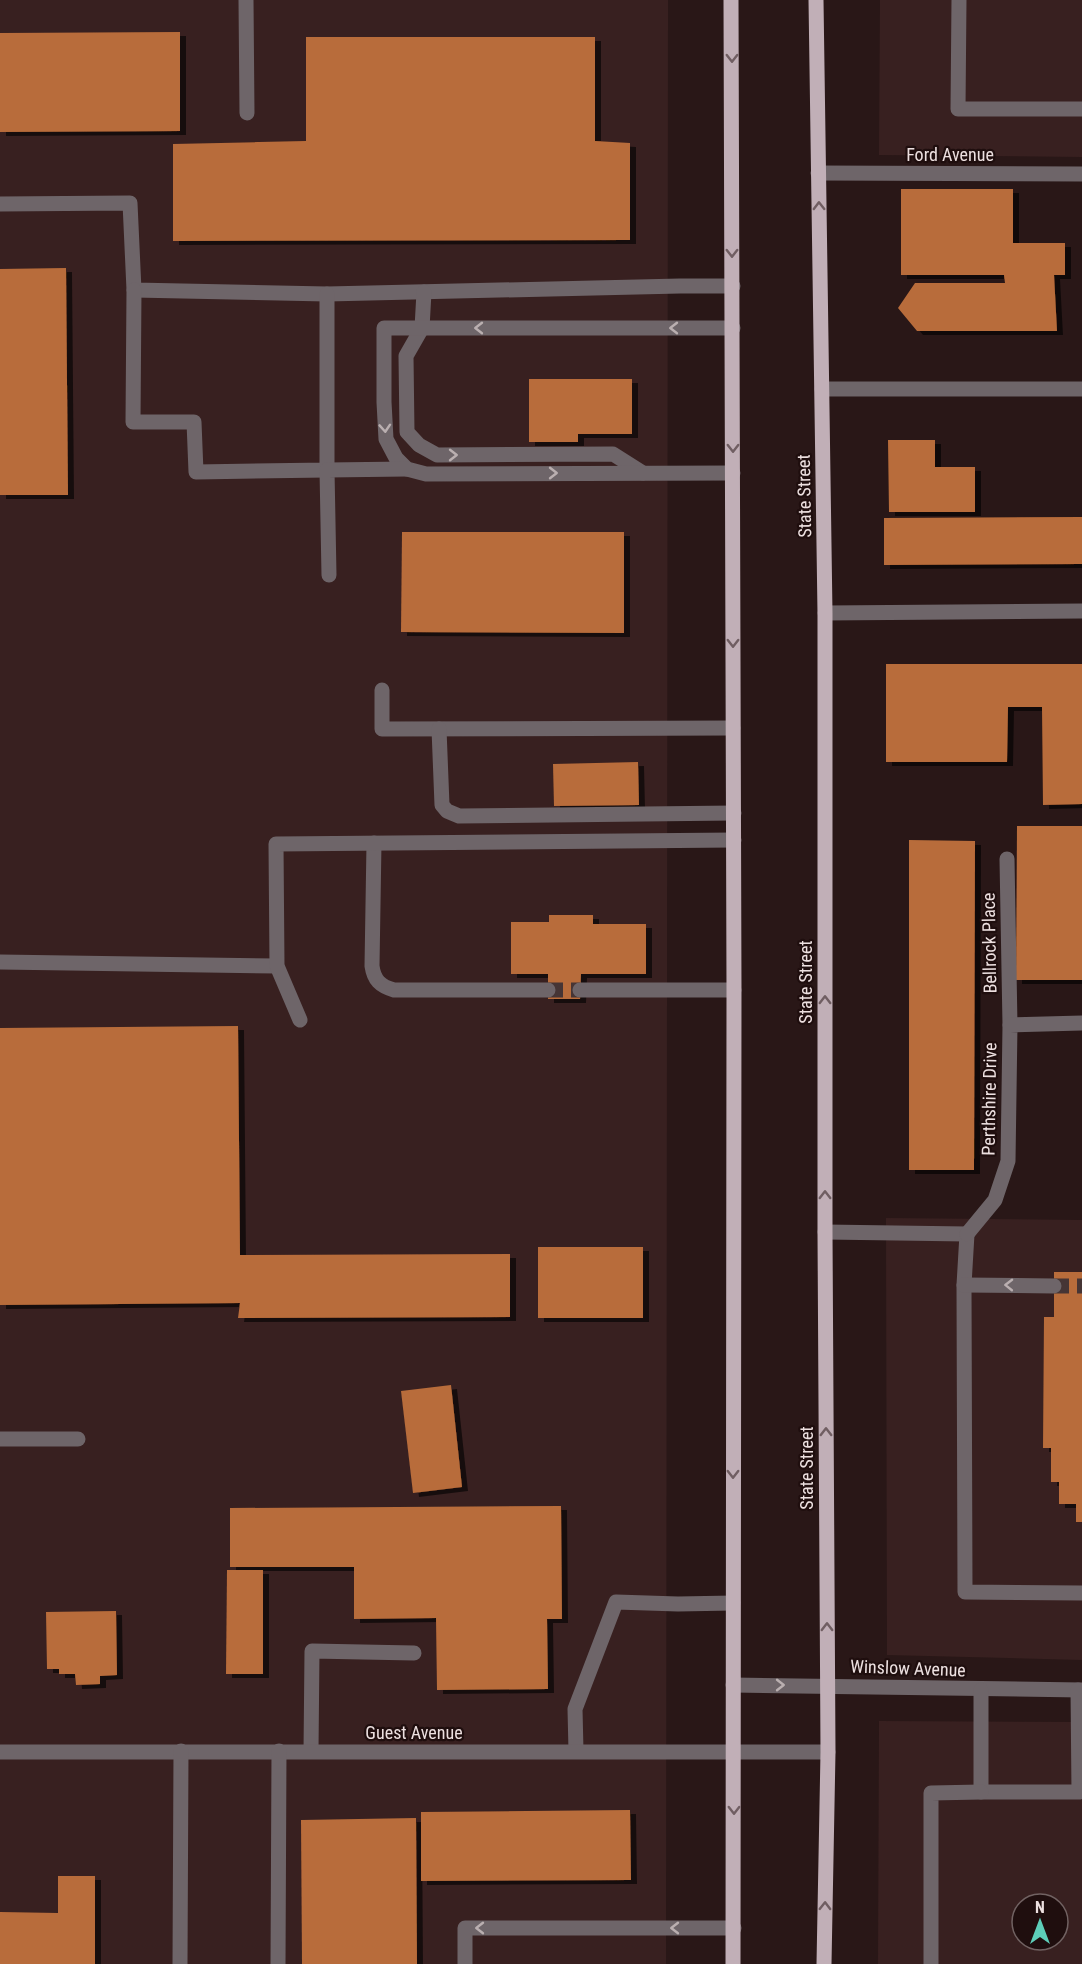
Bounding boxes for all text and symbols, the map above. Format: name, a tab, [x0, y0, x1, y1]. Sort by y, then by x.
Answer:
one-way arrow	[726, 54, 738, 63]
street label: Ford Avenue	[906, 144, 994, 165]
one-way arrow	[812, 201, 825, 210]
one-way arrow	[726, 249, 738, 258]
one-way arrow	[475, 322, 484, 334]
one-way arrow	[670, 322, 679, 334]
one-way arrow	[379, 423, 392, 432]
one-way arrow	[727, 444, 739, 453]
one-way arrow	[449, 449, 458, 461]
street label: State Street	[793, 454, 815, 538]
one-way arrow	[549, 467, 558, 479]
one-way arrow	[727, 639, 739, 648]
street label: Bellrock Place	[978, 892, 1000, 994]
street label: State Street	[795, 940, 816, 1024]
one-way arrow	[819, 996, 831, 1005]
street label: Perthshire Drive	[978, 1042, 1000, 1156]
one-way arrow	[819, 1191, 831, 1200]
one-way arrow	[1005, 1279, 1014, 1291]
street label: State Street	[796, 1426, 817, 1510]
one-way arrow	[820, 1428, 832, 1437]
one-way arrow	[727, 1470, 739, 1479]
one-way arrow	[821, 1623, 833, 1632]
street label: Winslow Avenue	[850, 1655, 966, 1681]
one-way arrow	[776, 1679, 785, 1691]
street label: Guest Avenue	[365, 1722, 463, 1743]
one-way arrow	[728, 1806, 740, 1815]
north arrow	[1010, 1892, 1070, 1952]
text: N	[1035, 1898, 1045, 1917]
one-way arrow	[819, 1901, 832, 1910]
one-way arrow	[476, 1922, 485, 1934]
one-way arrow	[671, 1922, 680, 1934]

